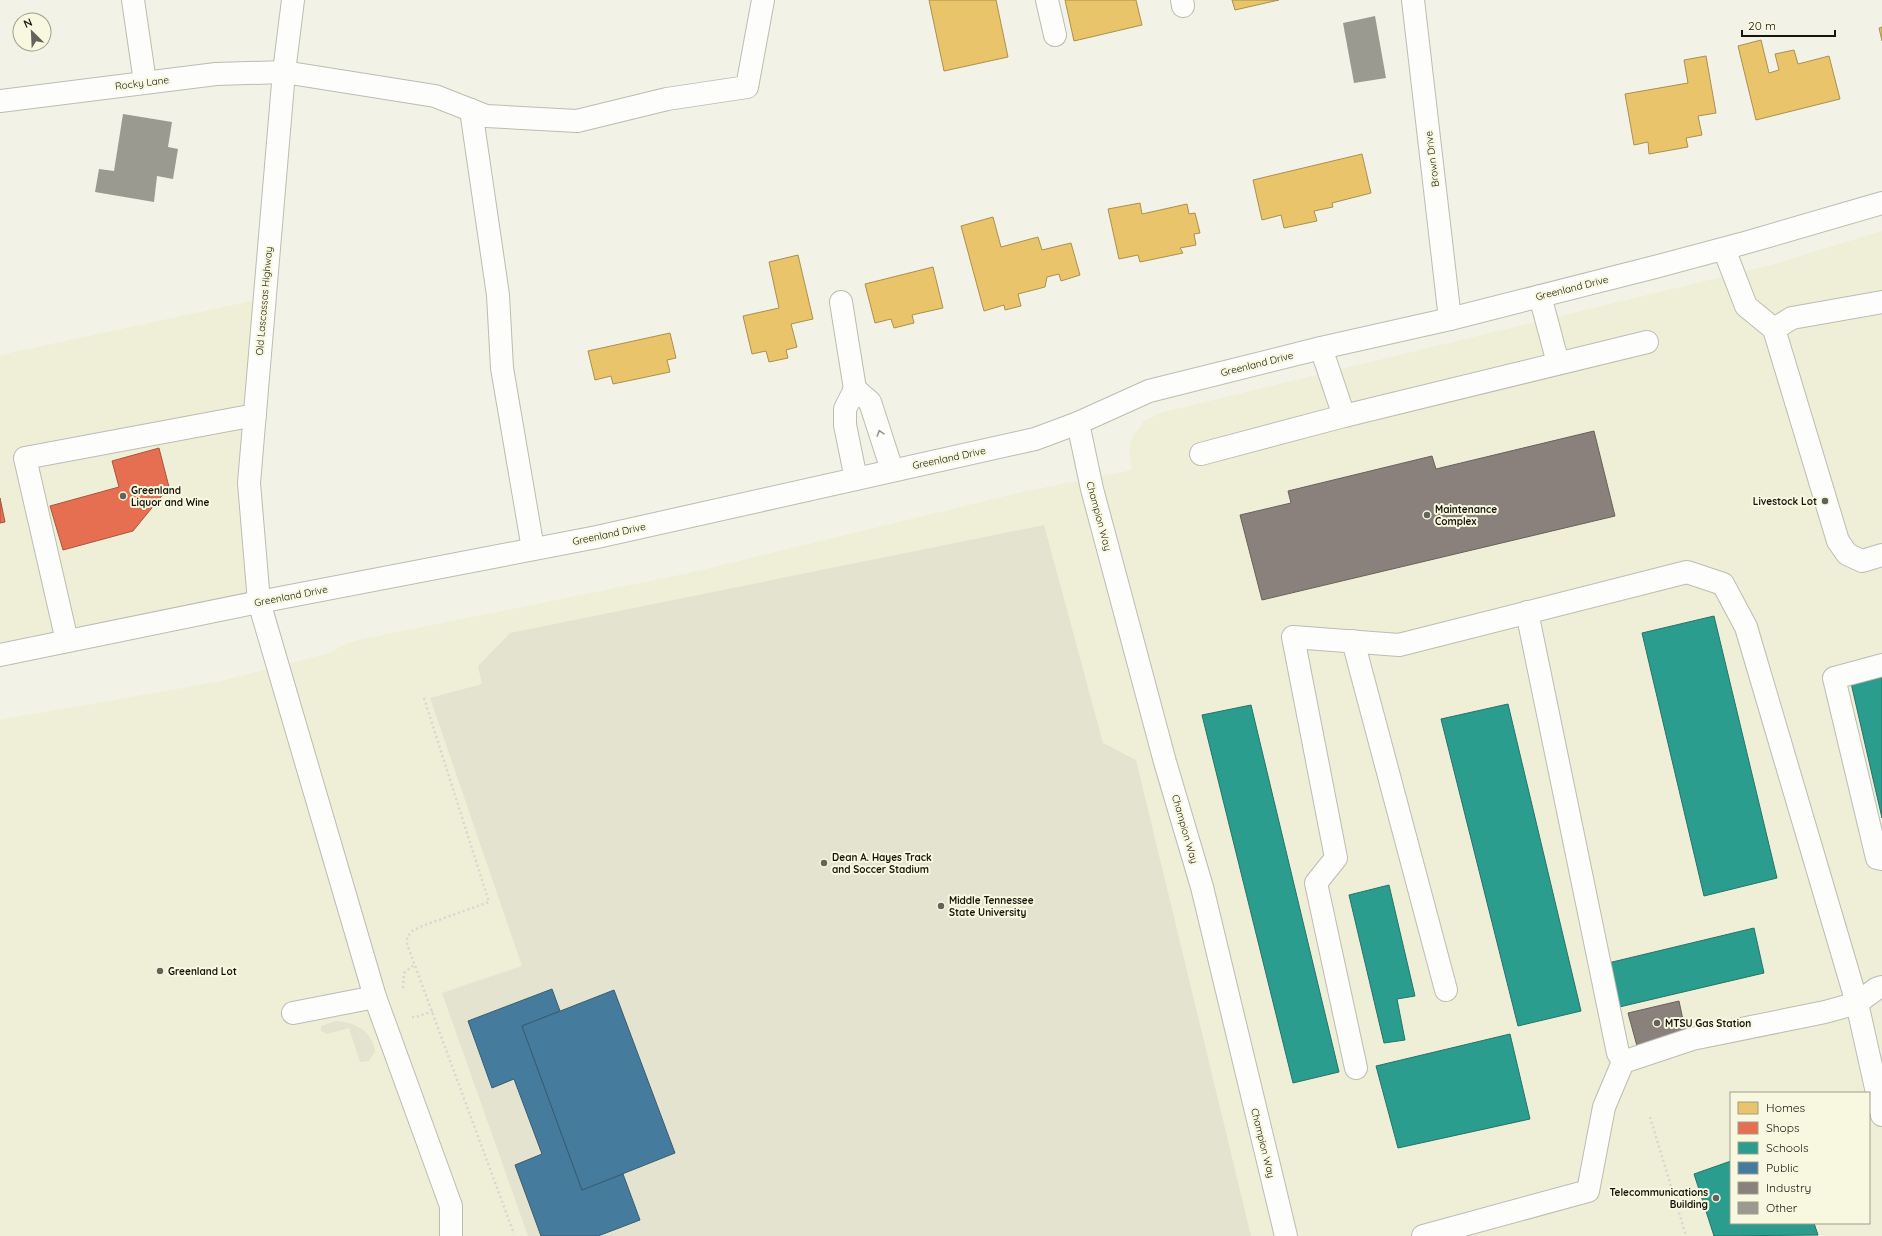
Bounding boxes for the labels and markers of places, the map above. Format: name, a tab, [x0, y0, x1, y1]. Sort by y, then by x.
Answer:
place label: Greenland Liquor and Wine	[131, 484, 210, 509]
marker: Greenland Liquor and Wine	[118, 491, 128, 501]
place label: Livestock Lot	[1753, 495, 1817, 508]
marker: Livestock Lot	[1820, 496, 1830, 506]
place label: Maintenance Complex	[1435, 503, 1497, 528]
marker: Maintenance Complex	[1422, 510, 1432, 520]
place label: Dean A. Hayes Track and Soccer Stadium	[832, 851, 932, 876]
marker: Dean A. Hayes Track and Soccer Stadium	[819, 858, 829, 868]
place label: Middle Tennessee State University	[949, 894, 1034, 919]
marker: Middle Tennessee State University	[936, 901, 946, 911]
place label: Greenland Lot	[168, 965, 237, 978]
marker: Greenland Lot	[155, 966, 165, 976]
place label: MTSU Gas Station	[1665, 1017, 1751, 1030]
marker: MTSU Gas Station	[1652, 1018, 1662, 1028]
place label: Telecommunications Building	[1610, 1186, 1708, 1211]
marker: Telecommunications Building	[1711, 1193, 1721, 1203]

